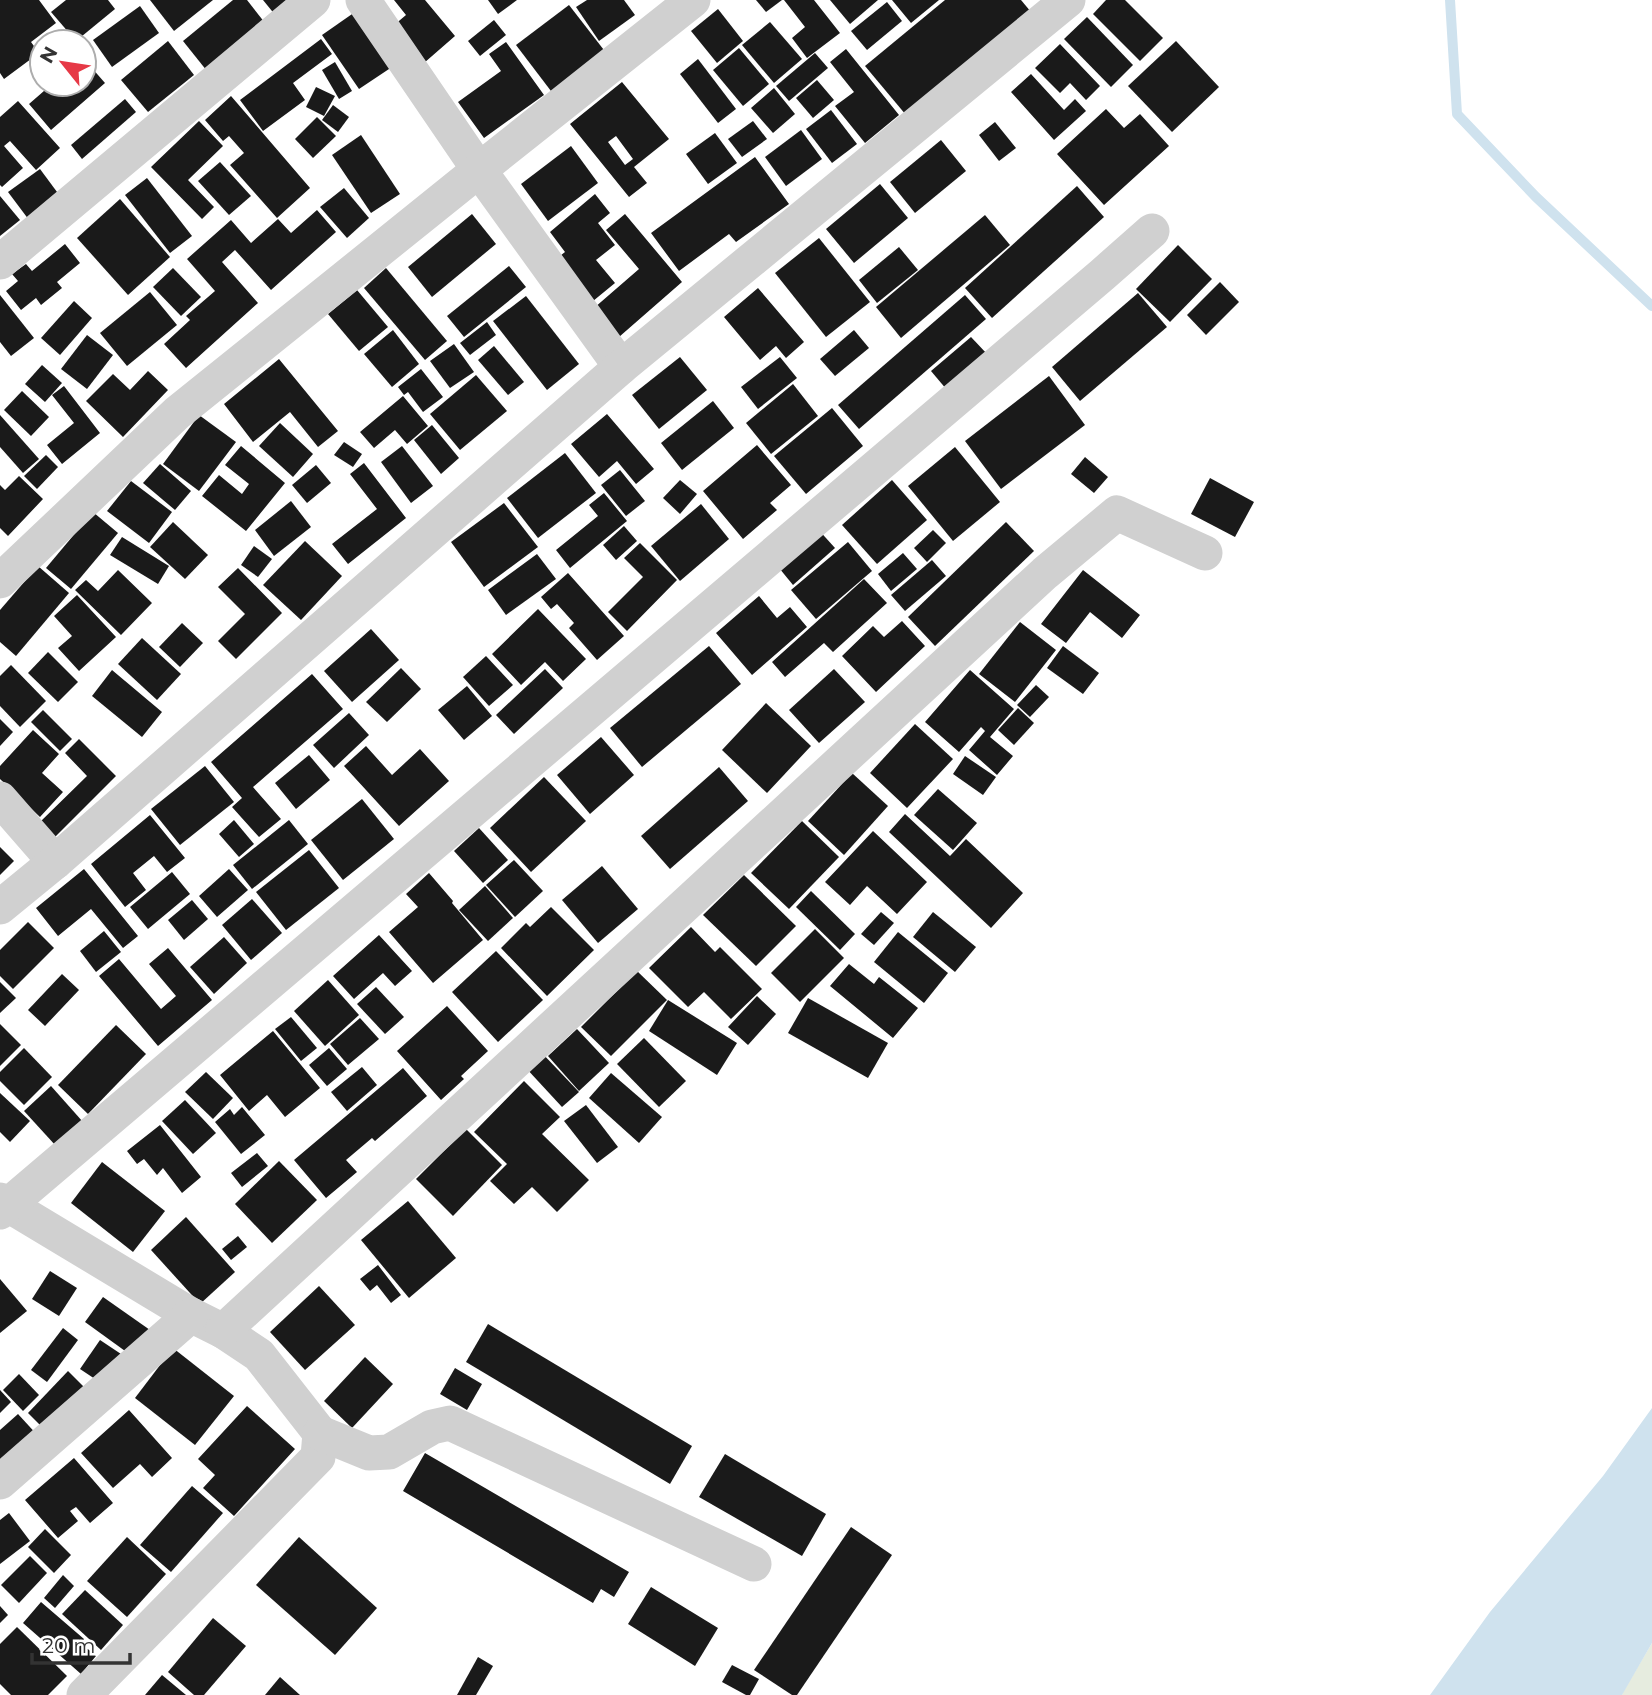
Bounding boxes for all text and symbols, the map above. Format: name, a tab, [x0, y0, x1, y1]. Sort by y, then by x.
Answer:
north arrow	[28, 28, 98, 98]
text: N	[35, 42, 63, 67]
scale bar	[32, 1622, 130, 1666]
text: 20 m	[42, 1633, 96, 1658]

